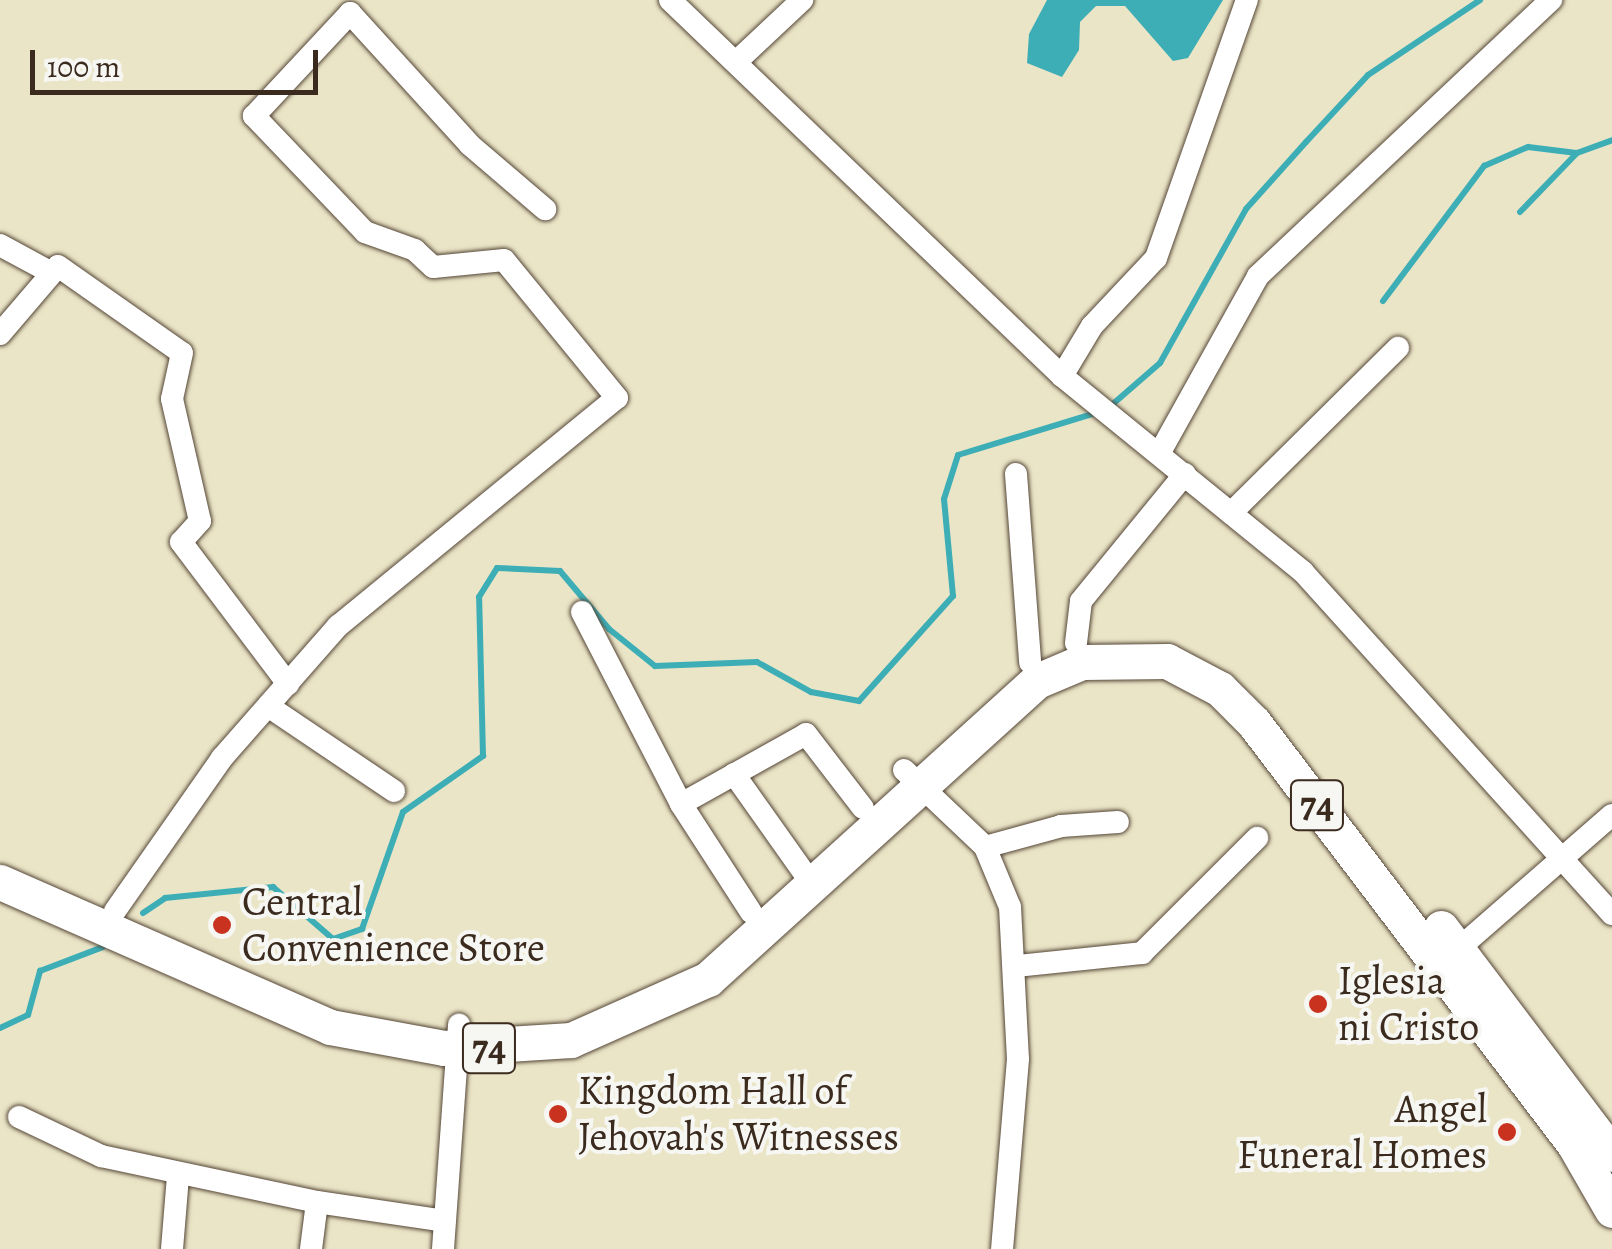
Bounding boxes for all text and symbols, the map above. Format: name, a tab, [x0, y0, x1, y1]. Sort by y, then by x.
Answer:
scale bar	[35, 30, 322, 92]
text: 100 m	[47, 47, 120, 87]
road number: 74	[1290, 772, 1344, 838]
place label: Central Convenience Store	[242, 878, 545, 972]
marker: Central Convenience Store	[211, 914, 233, 936]
place label: Iglesia ni Cristo	[1338, 957, 1479, 1051]
marker: Iglesia ni Cristo	[1307, 993, 1329, 1015]
road number: 74	[462, 1015, 516, 1081]
place label: Kingdom Hall of Jehovah's Witnesses	[578, 1067, 899, 1161]
place label: Angel Funeral Homes	[1237, 1085, 1487, 1179]
marker: Kingdom Hall of Jehovah's Witnesses	[547, 1103, 569, 1125]
marker: Angel Funeral Homes	[1496, 1121, 1518, 1143]

